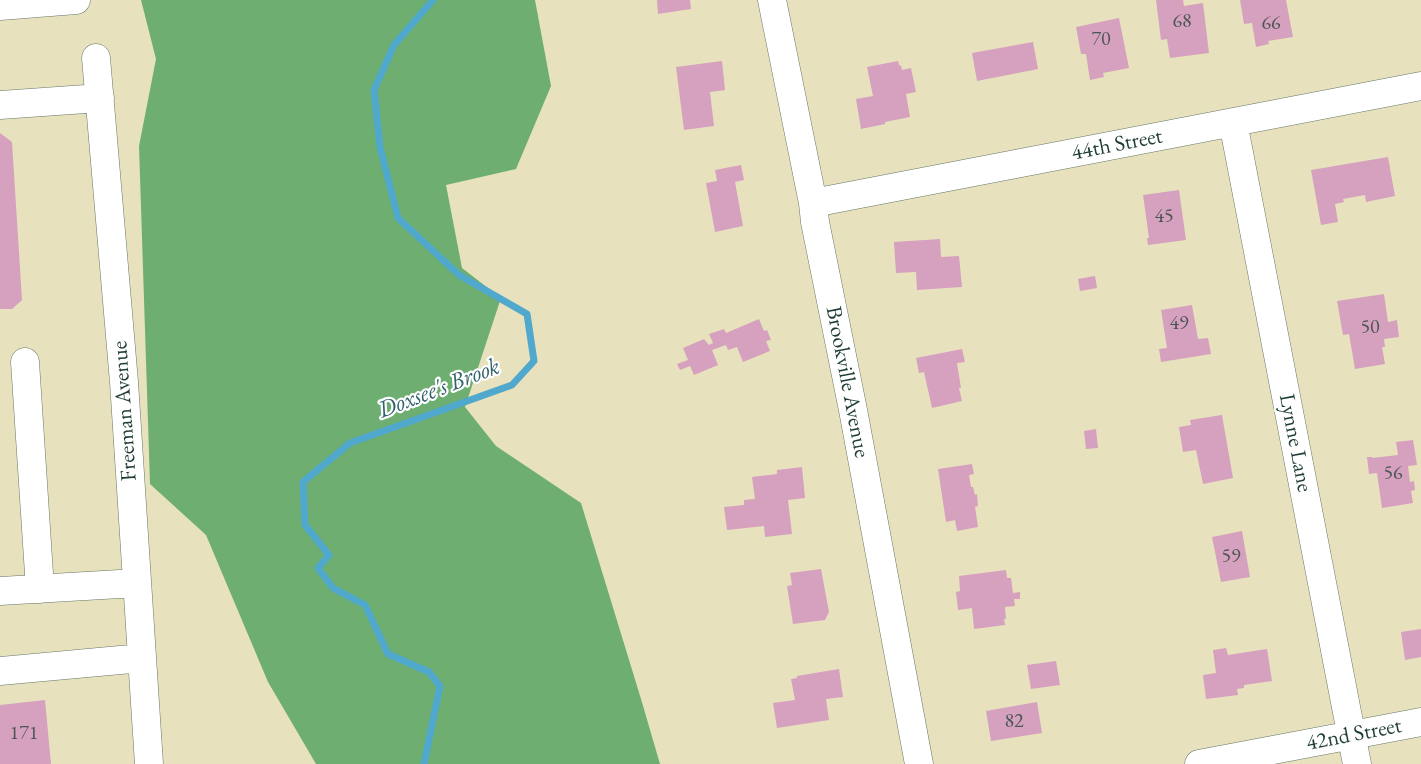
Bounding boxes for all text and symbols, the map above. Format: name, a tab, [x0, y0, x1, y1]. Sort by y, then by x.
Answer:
house number: 68	[1172, 10, 1192, 34]
house number: 66	[1261, 12, 1281, 36]
house number: 70	[1091, 28, 1111, 52]
street label: 44th Street	[1069, 123, 1165, 167]
house number: 45	[1154, 205, 1174, 229]
street label: Brookville Avenue	[819, 304, 875, 460]
house number: 49	[1169, 312, 1189, 336]
house number: 50	[1360, 316, 1380, 340]
street label: Freeman Avenue	[107, 340, 143, 482]
water label: Doxsee's Brook	[374, 353, 504, 425]
street label: Lynne Lane	[1273, 392, 1317, 494]
house number: 56	[1383, 462, 1403, 486]
house number: 59	[1221, 545, 1241, 569]
house number: 82	[1004, 710, 1024, 734]
street label: 42nd Street	[1304, 713, 1404, 757]
house number: 171	[10, 722, 38, 746]

